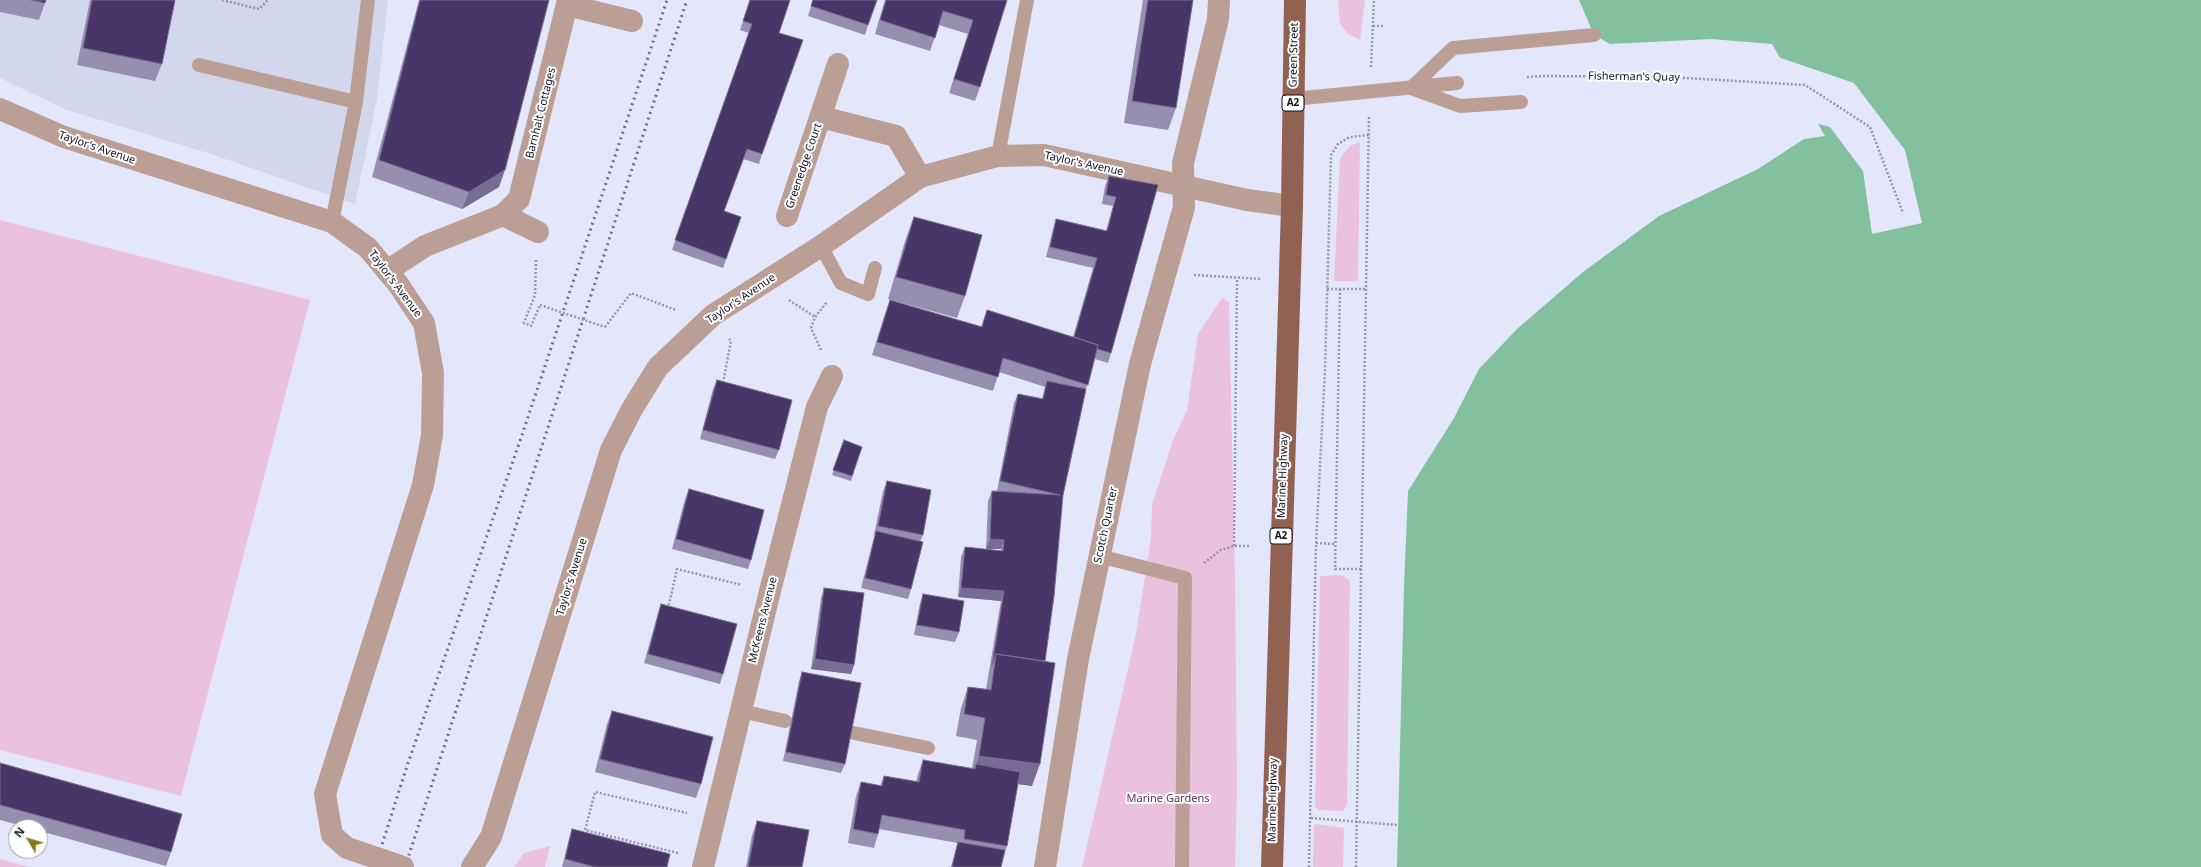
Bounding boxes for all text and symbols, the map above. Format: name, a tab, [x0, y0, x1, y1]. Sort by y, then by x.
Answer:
street label: Green Street	[1287, 22, 1301, 88]
street label: Barnhalt Cottages	[523, 66, 559, 160]
street label: Fisherman's Quay	[1588, 70, 1680, 84]
road number: A2	[1282, 95, 1304, 111]
street label: Greenedge Court	[783, 122, 825, 210]
street label: Taylor's Avenue	[57, 129, 137, 167]
street label: Taylor's Avenue	[1043, 149, 1125, 179]
street label: Taylor's Avenue	[366, 248, 424, 320]
street label: Taylor's Avenue	[704, 271, 778, 327]
street label: Marine Highway	[1275, 434, 1291, 518]
street label: Scotch Quarter	[1091, 486, 1121, 564]
road number: A2	[1270, 528, 1292, 544]
street label: Taylor's Avenue	[554, 537, 590, 617]
street label: McKeens Avenue	[746, 576, 780, 664]
street label: Marine Highway	[1266, 758, 1280, 842]
park label: Marine Gardens	[1127, 792, 1209, 806]
north arrow	[8, 819, 48, 859]
text: N	[10, 824, 28, 840]

